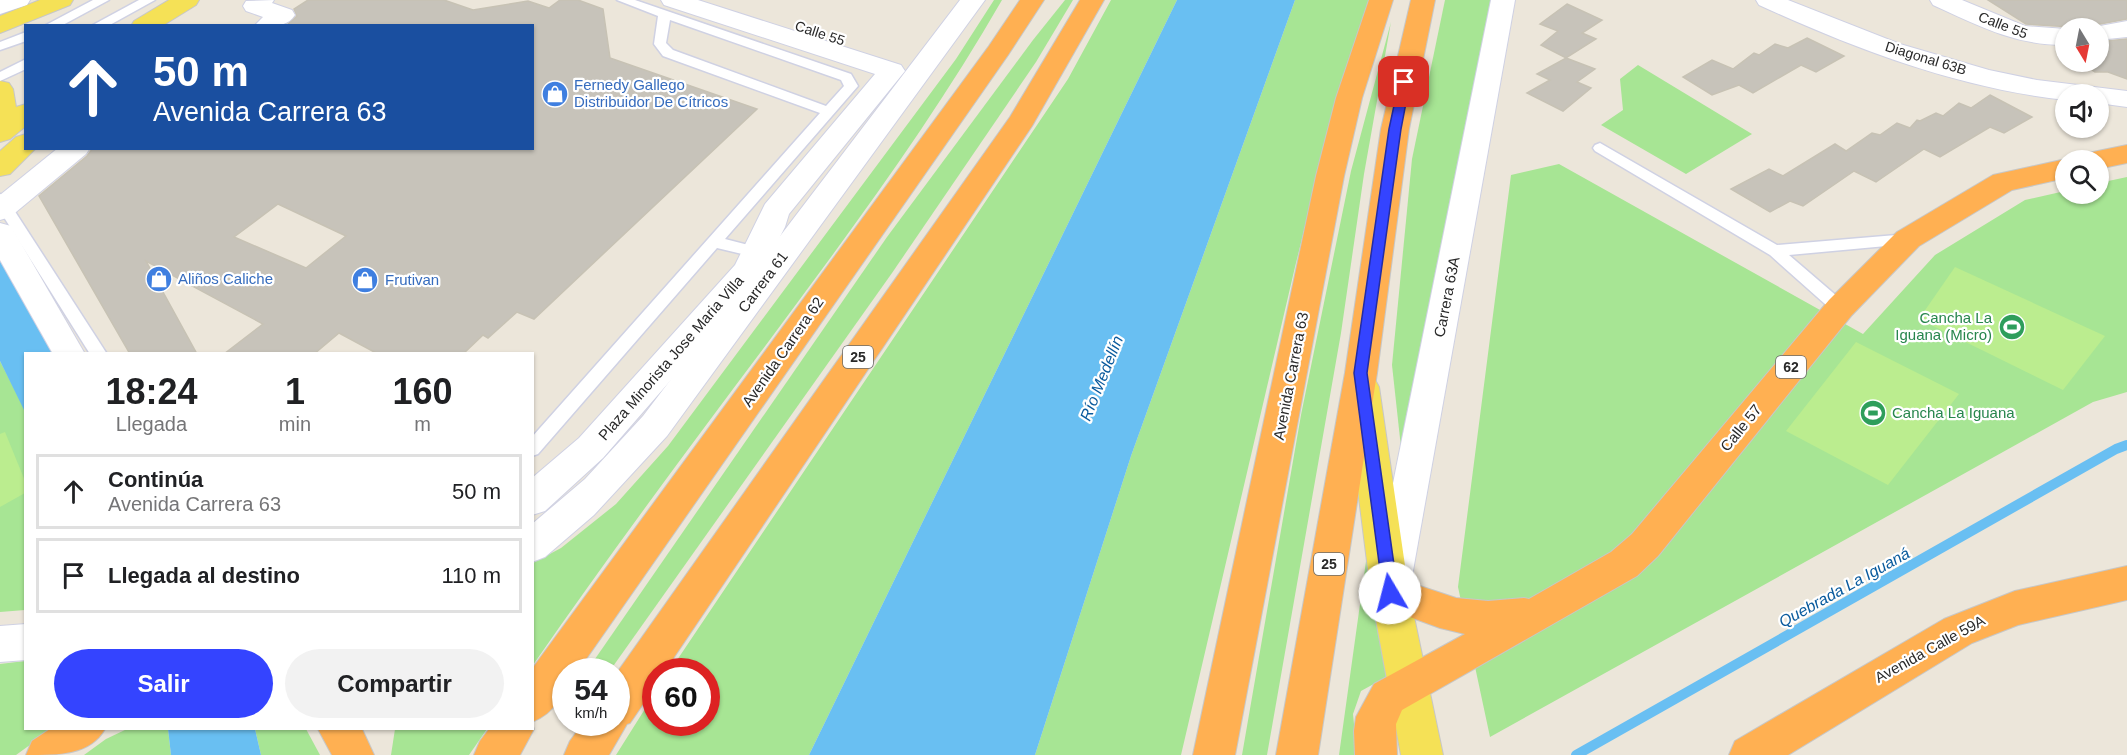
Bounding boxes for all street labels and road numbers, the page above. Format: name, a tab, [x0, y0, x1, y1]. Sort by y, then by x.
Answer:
street label: Calle 55	[1976, 8, 2030, 42]
street label: Calle 55	[793, 17, 847, 49]
street label: Diagonal 63B	[1883, 38, 1969, 78]
street label: Carrera 61	[734, 248, 791, 315]
street label: Carrera 63A	[1430, 255, 1463, 339]
street label: Plaza Minorista Jose Maria Villa	[595, 271, 747, 443]
street label: Avenida Carrera 62	[738, 294, 827, 410]
street label: Avenida Carrera 63	[1270, 311, 1311, 441]
road number: 25	[843, 346, 873, 368]
road number: 62	[1776, 356, 1806, 378]
street label: Calle 57	[1717, 401, 1765, 454]
road number: 25	[1314, 553, 1344, 575]
street label: Avenida Calle 59A	[1872, 611, 1988, 686]

